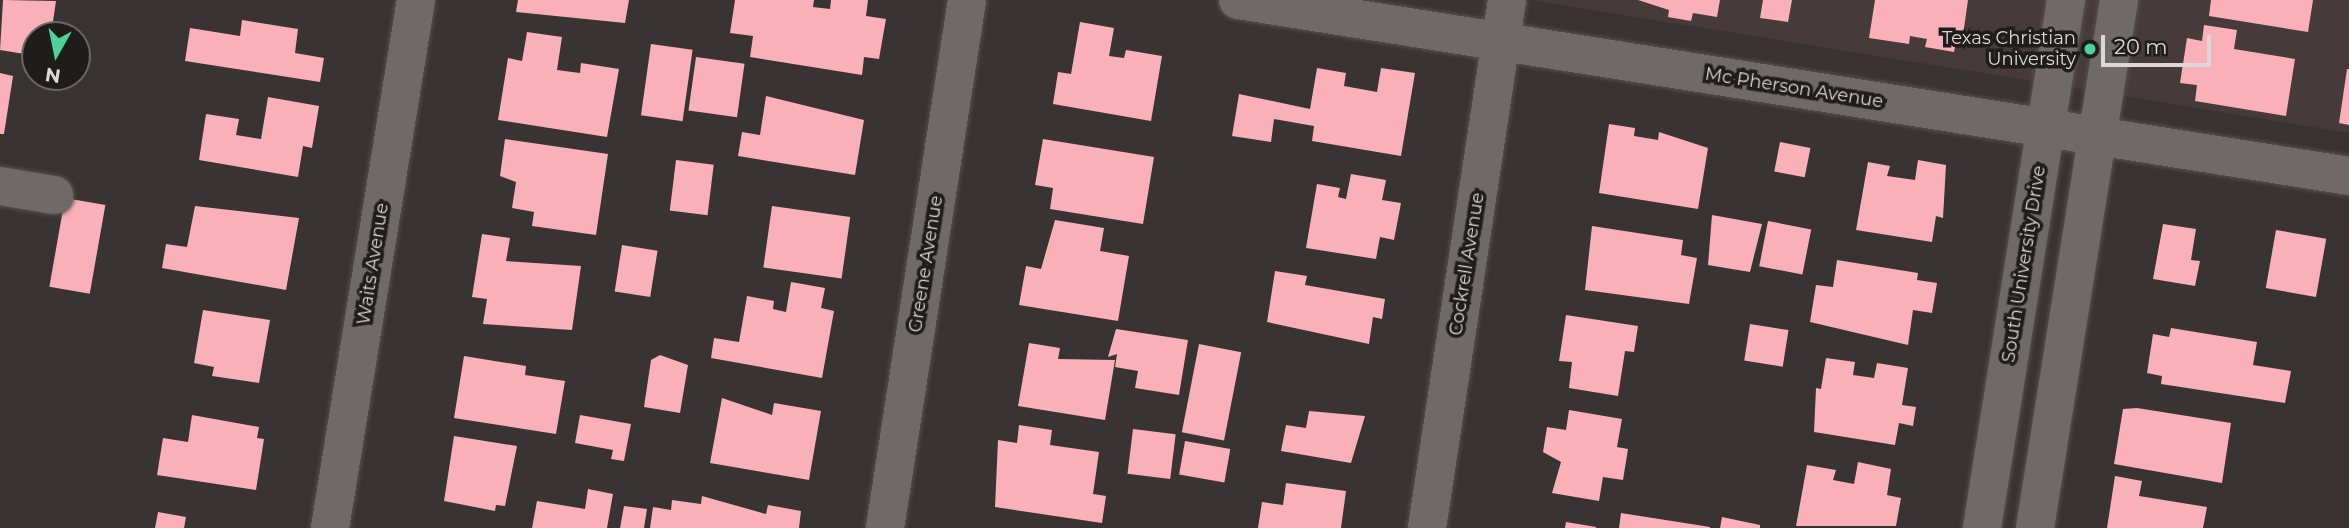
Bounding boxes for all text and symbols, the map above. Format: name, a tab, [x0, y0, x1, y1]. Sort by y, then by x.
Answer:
north arrow	[21, 21, 91, 91]
scale bar	[2104, 21, 2214, 65]
place label: Texas Christian University	[1942, 28, 2076, 70]
text: 20 m	[2114, 34, 2168, 59]
marker: Texas Christian University	[2082, 41, 2098, 57]
text: N	[44, 63, 62, 88]
street label: Mc Pherson Avenue	[1703, 63, 1885, 113]
street label: South University Drive	[1998, 164, 2050, 364]
street label: Cockrell Avenue	[1445, 191, 1489, 337]
street label: Greene Avenue	[905, 194, 947, 334]
street label: Waits Avenue	[353, 202, 393, 326]

